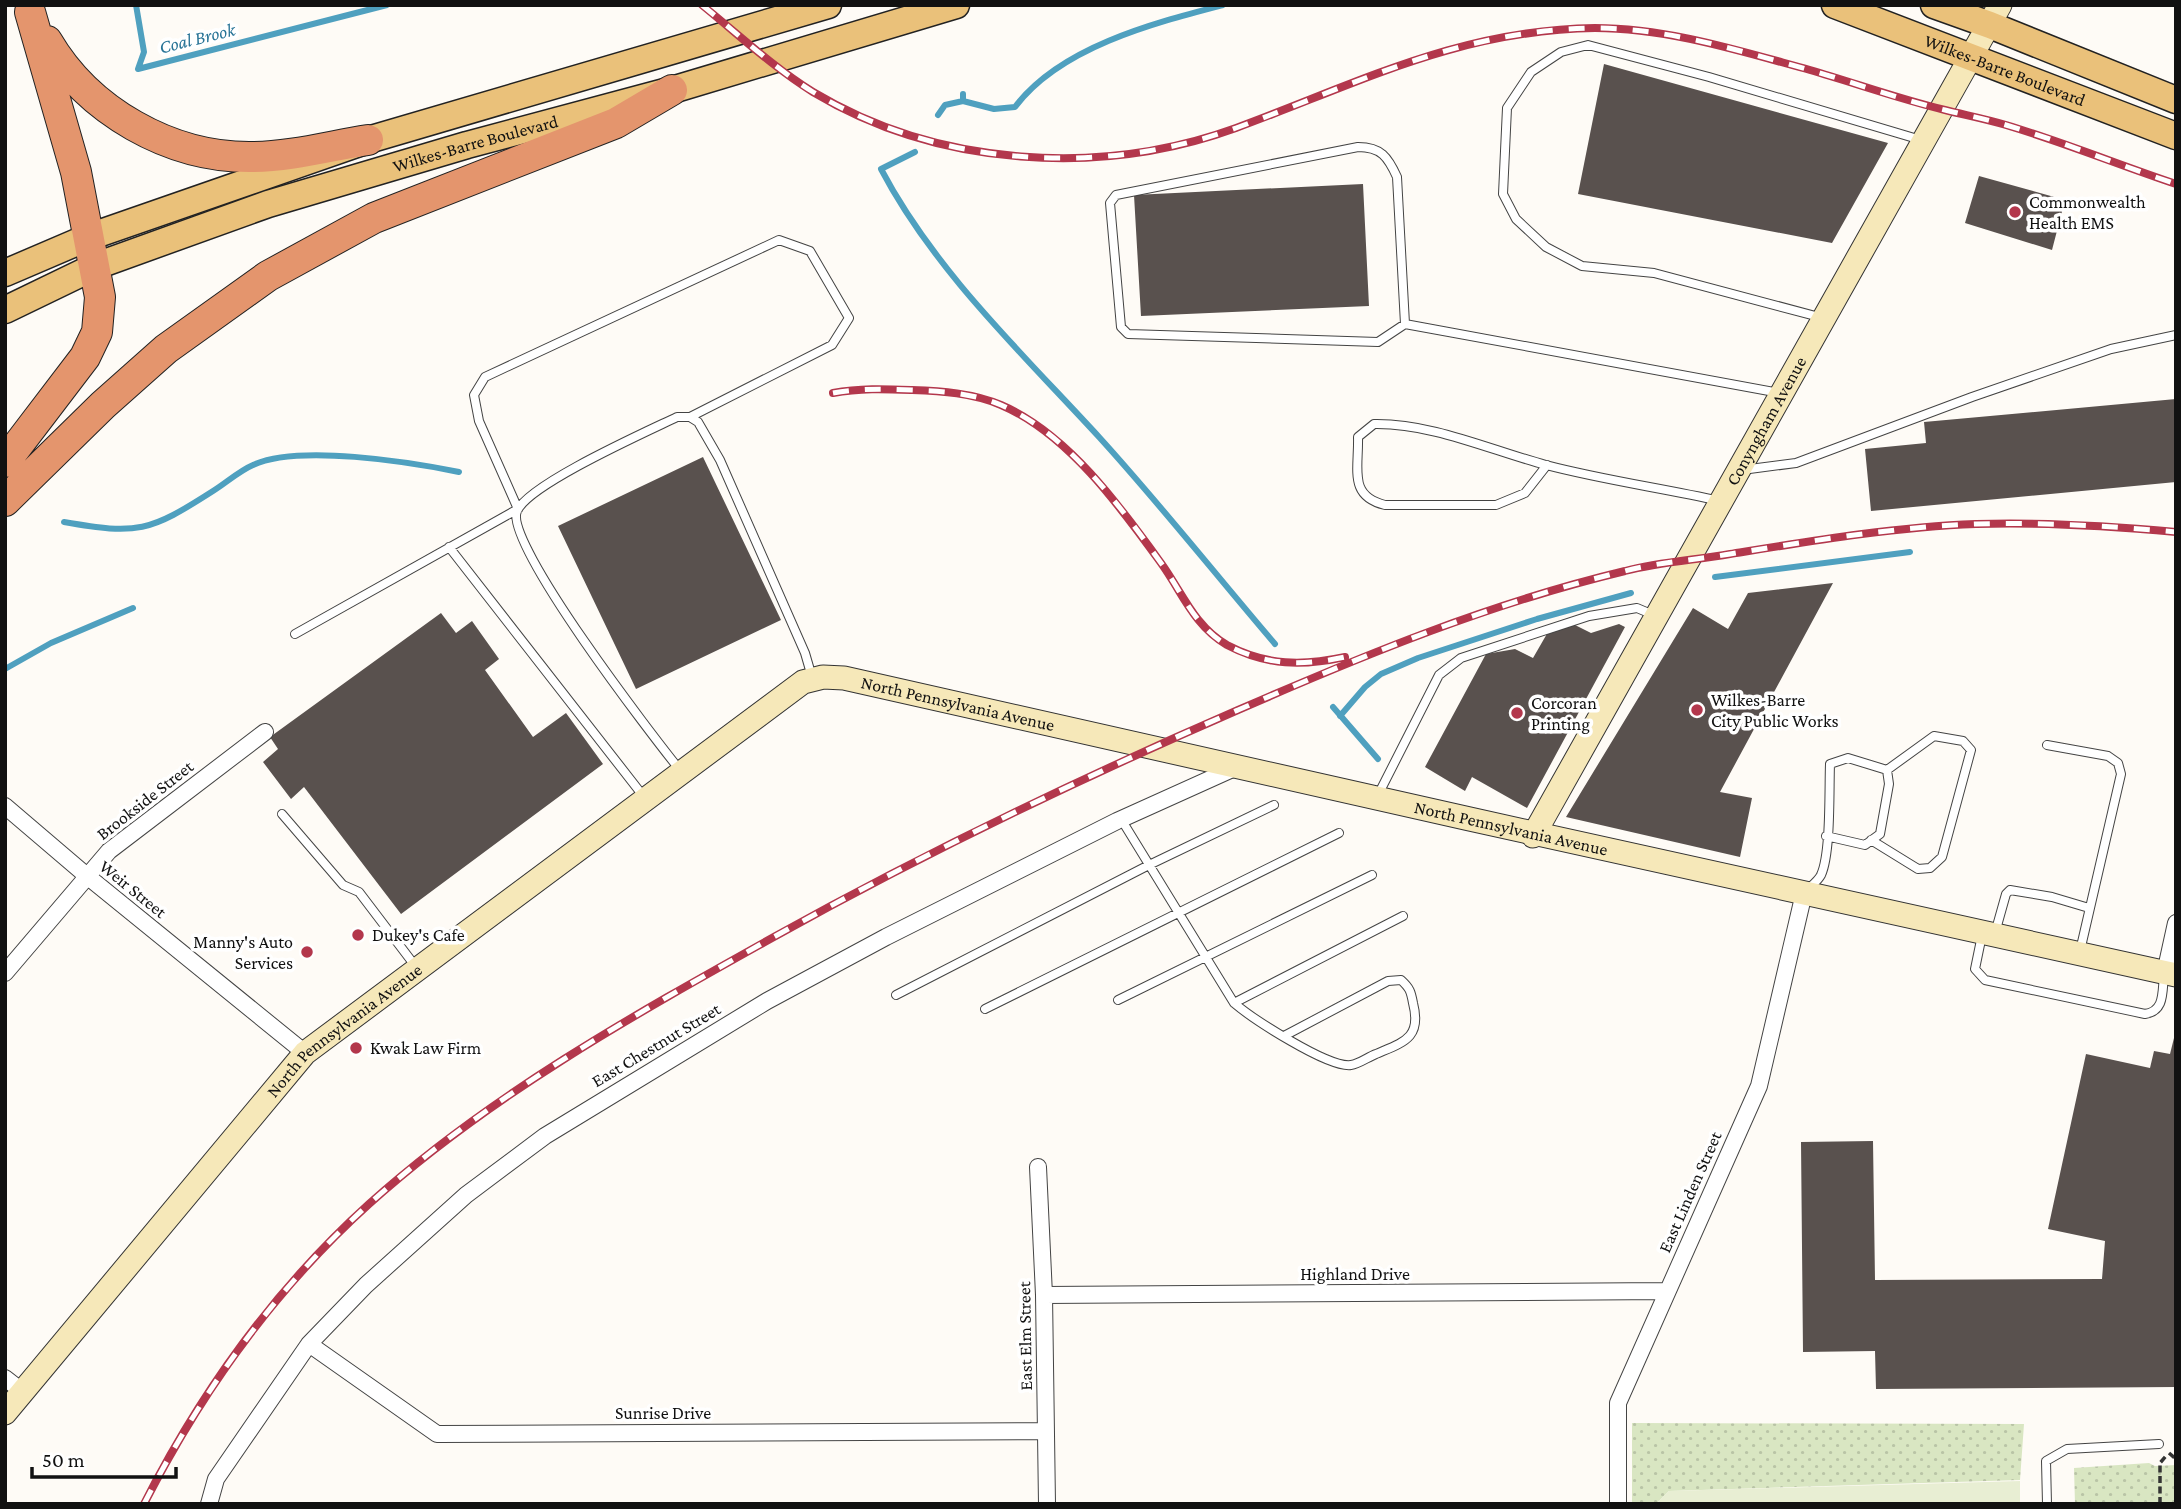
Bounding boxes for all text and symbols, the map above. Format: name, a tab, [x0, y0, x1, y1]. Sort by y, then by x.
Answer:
water label: Coal Brook	[157, 18, 238, 58]
street label: Wilkes-Barre Boulevard	[1922, 30, 2089, 110]
street label: Wilkes-Barre Boulevard	[391, 111, 561, 176]
place label: Commonwealth Health EMS	[2029, 192, 2146, 233]
marker: Commonwealth Health EMS	[2007, 204, 2023, 220]
street label: Conyngham Avenue	[1722, 353, 1810, 489]
street label: North Pennsylvania Avenue	[859, 672, 1057, 735]
place label: Wilkes-Barre City Public Works	[1711, 690, 1839, 731]
place label: Corcoran Printing	[1531, 693, 1597, 734]
marker: Wilkes-Barre City Public Works	[1689, 702, 1705, 718]
marker: Corcoran Printing	[1509, 705, 1525, 721]
street label: Brookside Street	[93, 755, 198, 844]
street label: North Pennsylvania Avenue	[1412, 797, 1610, 860]
street label: Weir Street	[95, 856, 171, 923]
place label: Dukey's Cafe	[372, 925, 465, 945]
marker: Dukey's Cafe	[350, 927, 366, 943]
place label: Manny's Auto Services	[193, 932, 293, 973]
marker: Manny's Auto Services	[299, 944, 315, 960]
street label: North Pennsylvania Avenue	[262, 959, 426, 1101]
street label: East Chestnut Street	[588, 998, 725, 1091]
place label: Kwak Law Firm	[370, 1038, 482, 1058]
marker: Kwak Law Firm	[348, 1040, 364, 1056]
street label: East Linden Street	[1654, 1127, 1726, 1256]
street label: Highland Drive	[1300, 1264, 1410, 1284]
street label: East Elm Street	[1014, 1280, 1036, 1391]
street label: Sunrise Drive	[615, 1403, 711, 1423]
scale bar	[32, 1436, 175, 1480]
text: 50 m	[42, 1448, 85, 1472]

